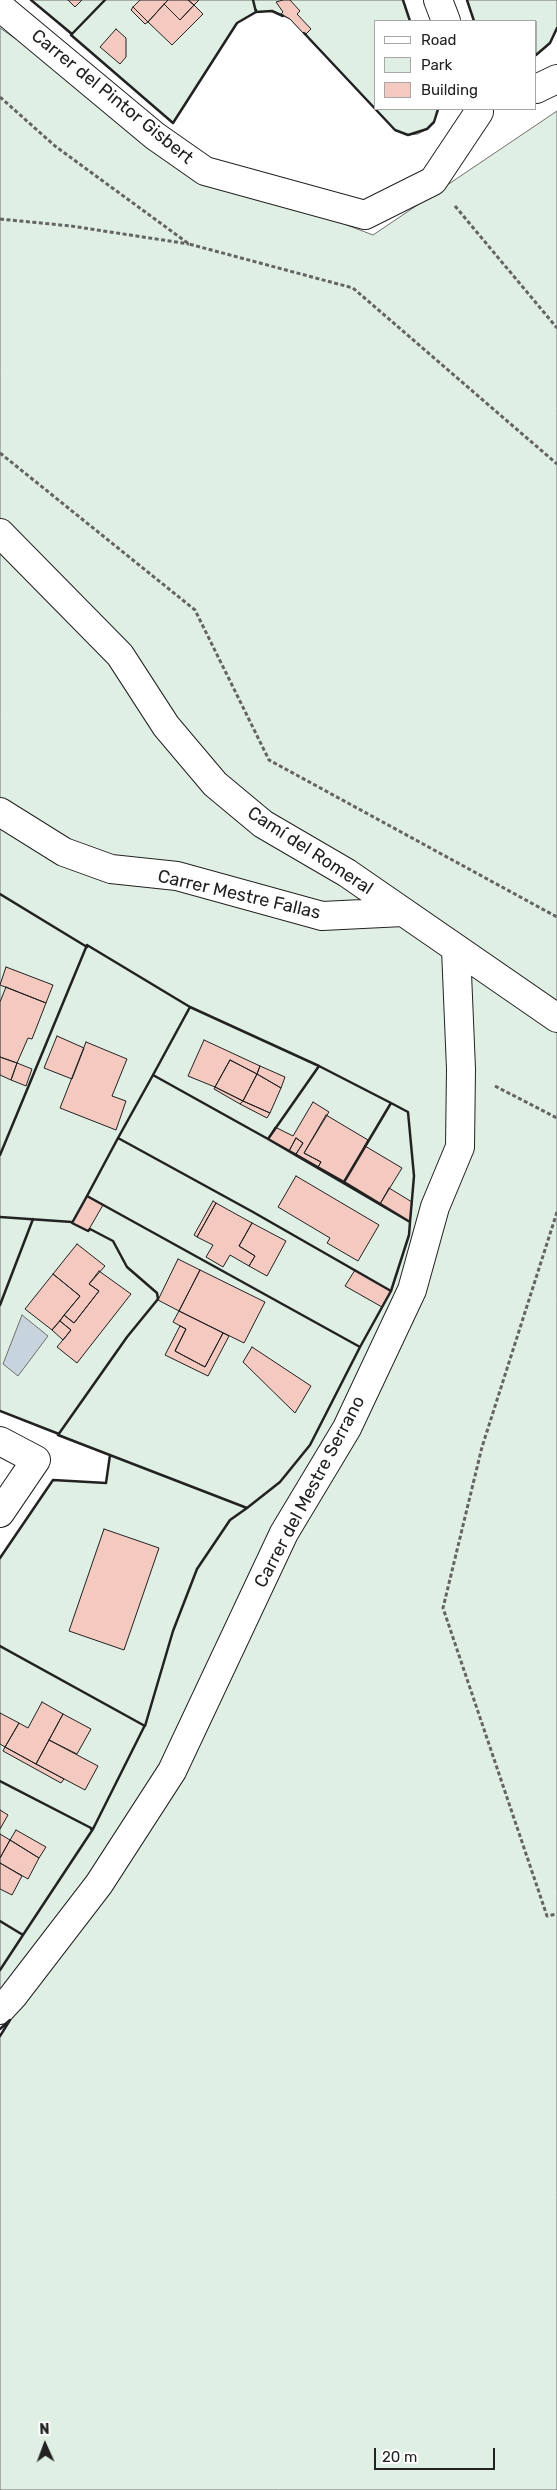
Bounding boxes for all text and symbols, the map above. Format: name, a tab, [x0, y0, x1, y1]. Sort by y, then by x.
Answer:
legend	[374, 20, 537, 110]
street label: Carrer del Pintor Gisbert	[27, 25, 197, 169]
text: Road	[421, 31, 457, 49]
text: Park	[421, 56, 452, 74]
text: Building	[421, 81, 478, 99]
street label: Camí del Romeral	[243, 802, 377, 900]
street label: Carrer Mestre Fallas	[156, 866, 322, 924]
street label: Carrer del Mestre Serrano	[250, 1392, 370, 1592]
north arrow	[20, 2420, 70, 2470]
text: N	[39, 2421, 50, 2438]
scale bar	[377, 2438, 498, 2470]
text: 20 m	[382, 2448, 417, 2466]

